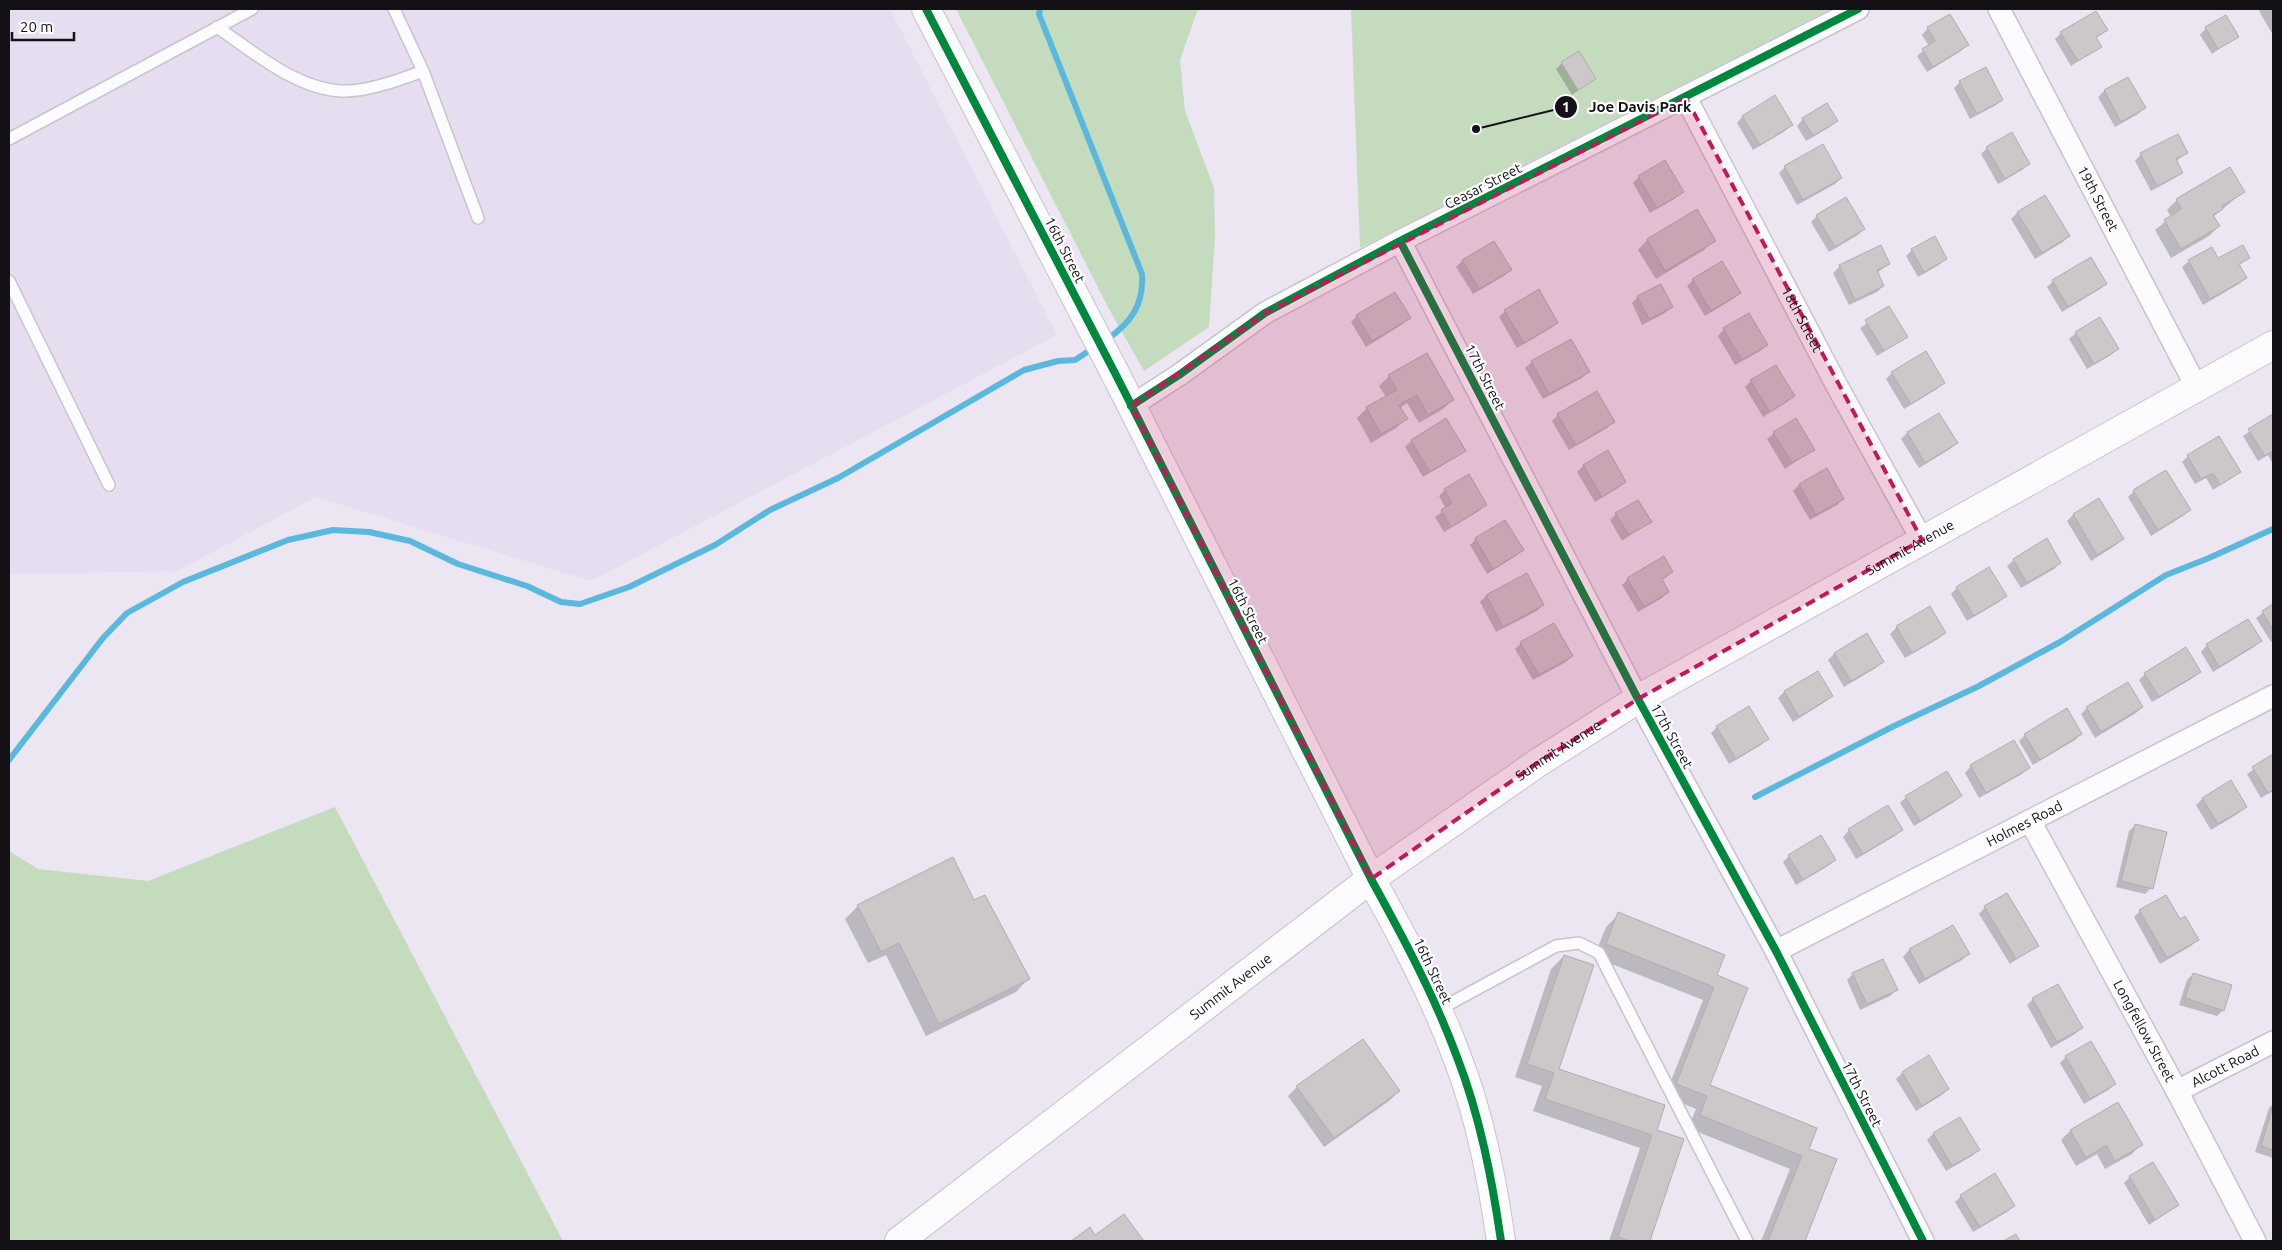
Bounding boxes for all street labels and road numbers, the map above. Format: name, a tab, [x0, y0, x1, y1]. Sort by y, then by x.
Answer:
street label: Ceasar Street	[1442, 159, 1525, 212]
street label: 19th Street	[2074, 163, 2122, 235]
street label: 16th Street	[1042, 214, 1089, 286]
street label: 18th Street	[1778, 284, 1826, 355]
street label: 17th Street	[1462, 341, 1509, 413]
street label: Summit Avenue	[1863, 516, 1957, 579]
street label: 16th Street	[1225, 575, 1272, 647]
street label: 17th Street	[1648, 701, 1697, 772]
street label: Summit Avenue	[1512, 717, 1604, 784]
street label: Holmes Road	[1984, 798, 2065, 850]
street label: 16th Street	[1411, 935, 1456, 1007]
street label: Summit Avenue	[1186, 950, 1275, 1023]
street label: Longfellow Street	[2110, 977, 2179, 1085]
street label: Alcott Road	[2188, 1043, 2262, 1090]
street label: 17th Street	[1839, 1058, 1886, 1130]

